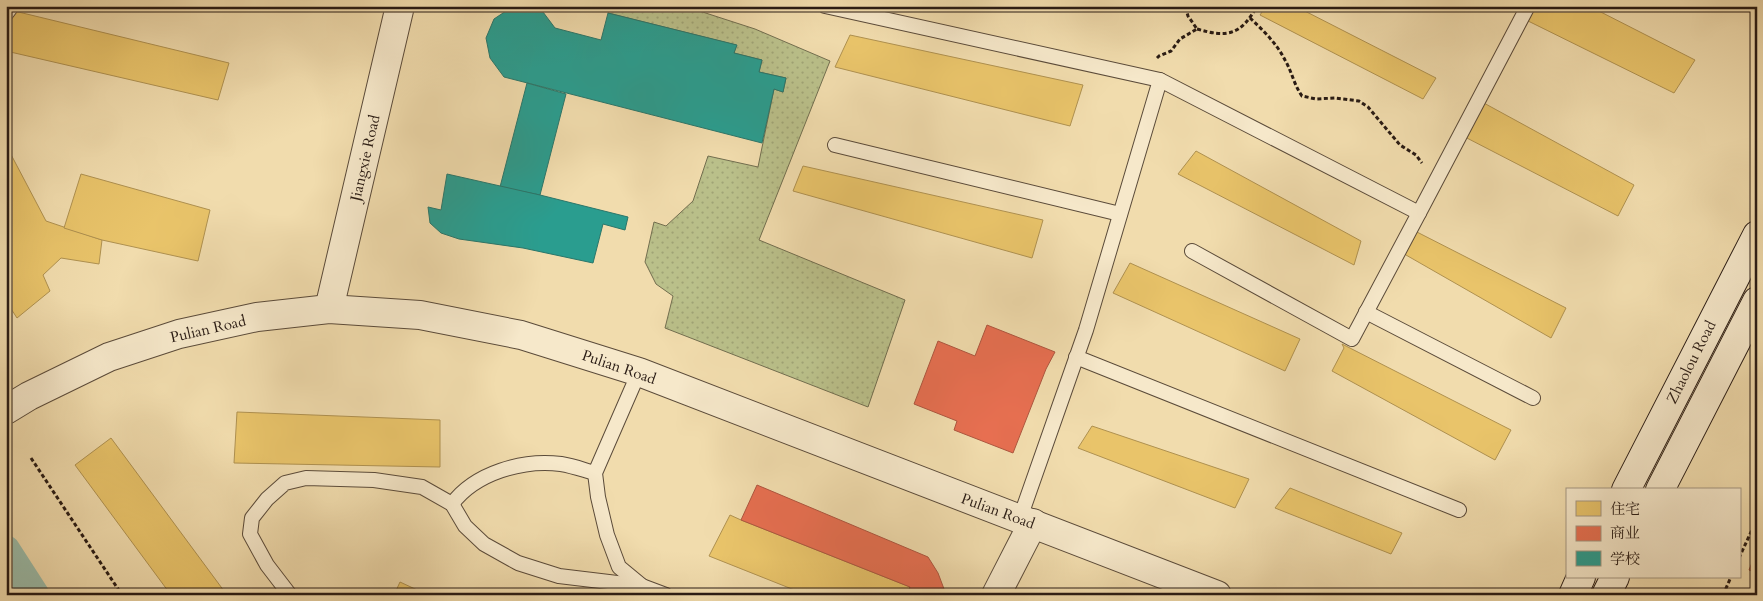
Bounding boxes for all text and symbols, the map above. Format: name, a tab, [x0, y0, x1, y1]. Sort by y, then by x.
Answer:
street label: Jiangxie Road	[345, 113, 385, 205]
street label: Pulian Road	[168, 311, 248, 347]
street label: Zhaolou Road	[1662, 317, 1720, 407]
street label: Pulian Road	[579, 345, 659, 389]
street label: Pulian Road	[958, 488, 1038, 534]
legend	[1566, 488, 1740, 578]
text: 住宅	[1610, 499, 1640, 519]
text: 商业	[1610, 523, 1640, 543]
text: 学校	[1610, 549, 1640, 569]

